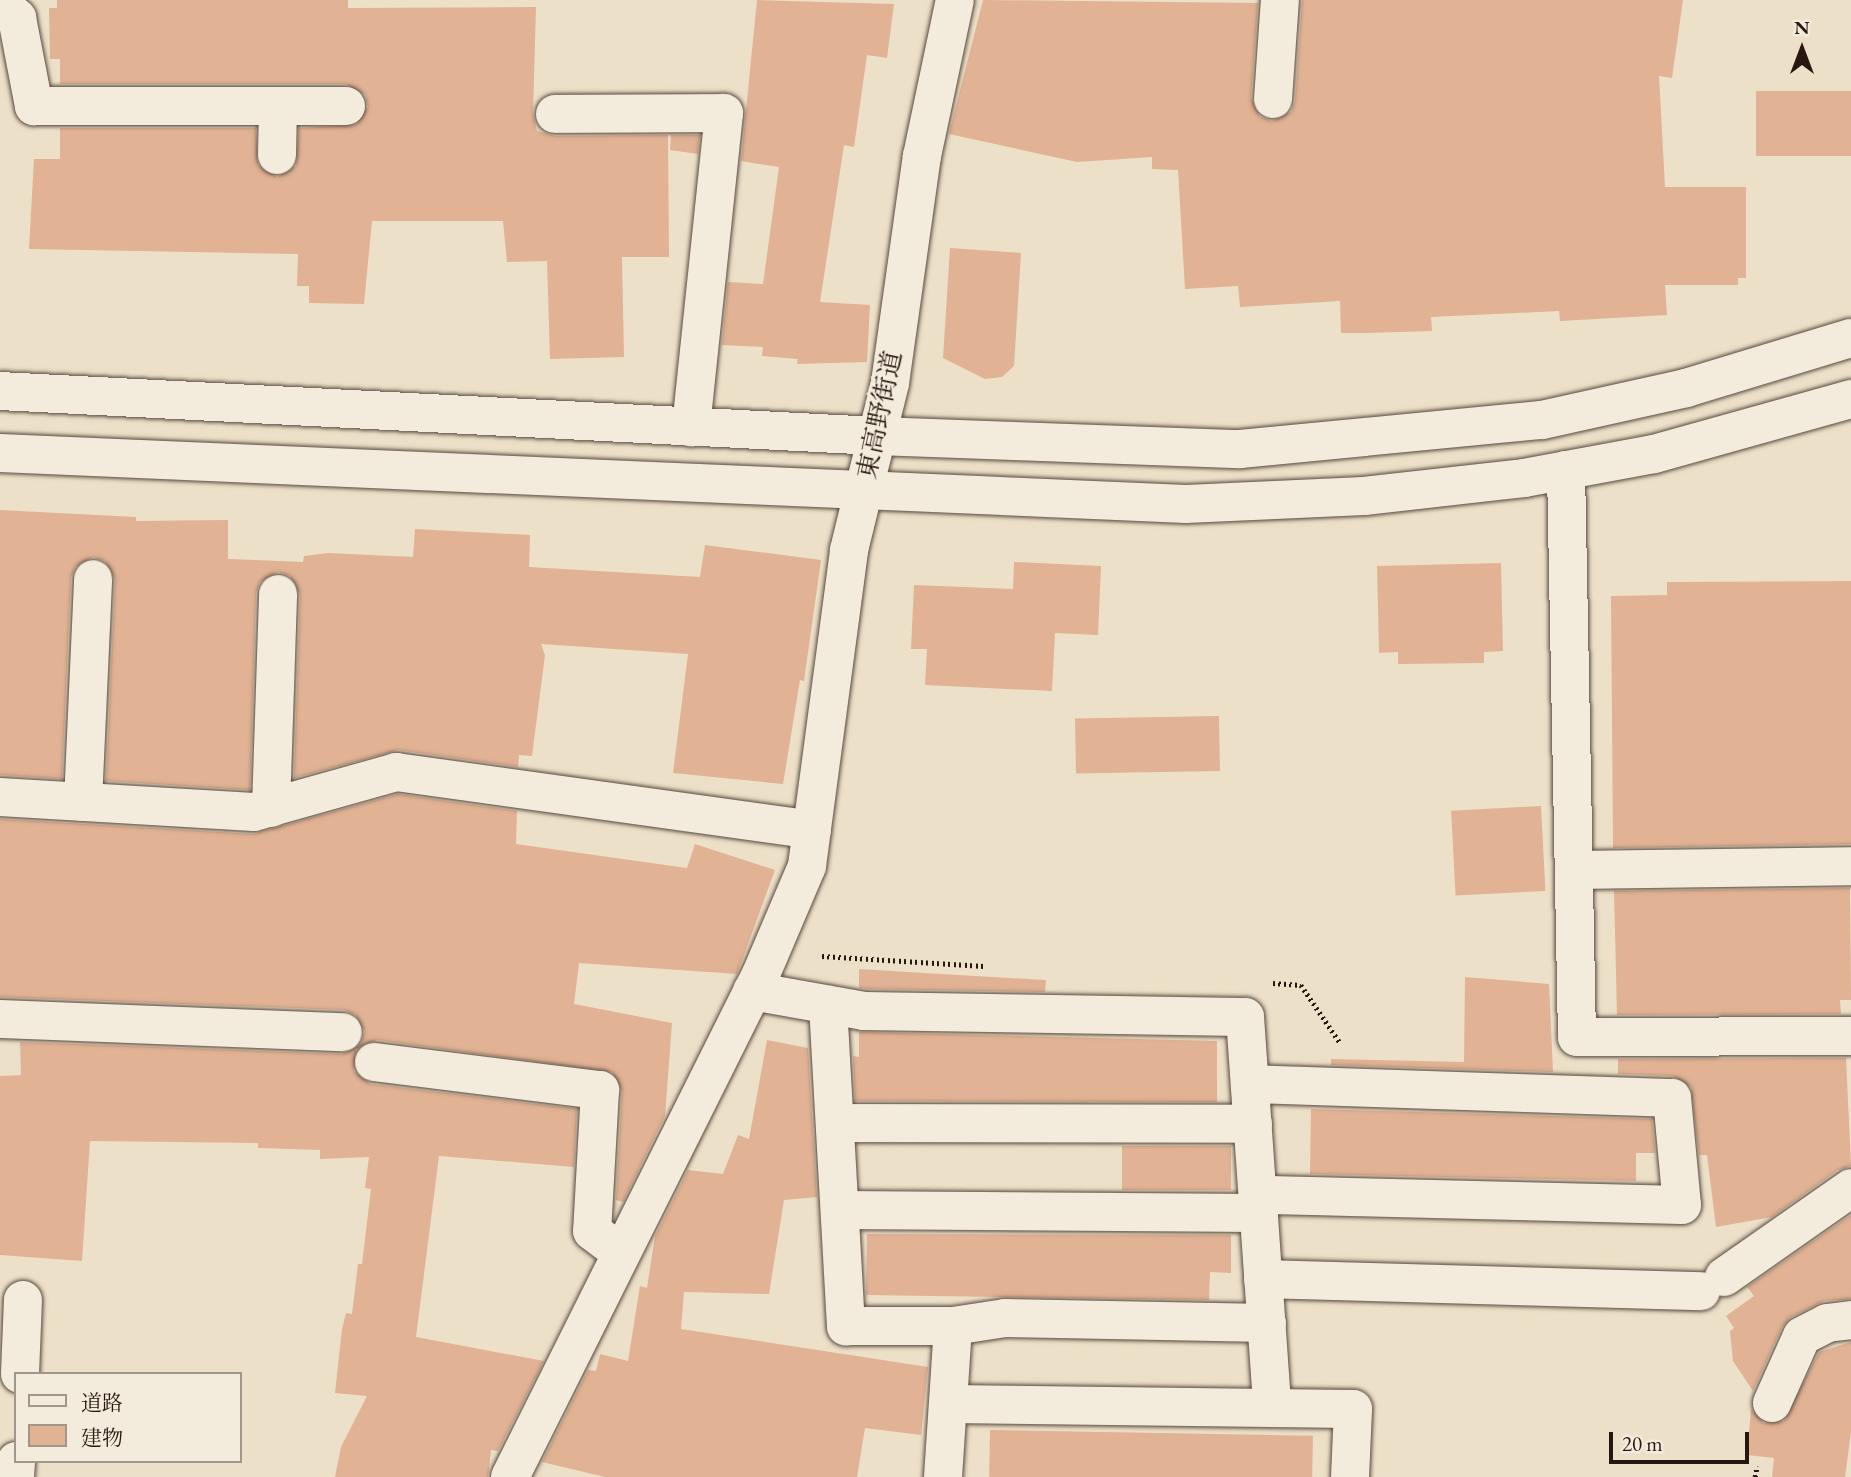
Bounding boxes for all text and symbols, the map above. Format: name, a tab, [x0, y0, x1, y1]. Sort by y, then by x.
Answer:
north arrow	[1767, 14, 1837, 84]
text: N	[1794, 15, 1810, 40]
street label: 東高野街道	[851, 348, 909, 482]
legend	[14, 1372, 242, 1463]
text: 道路	[81, 1389, 123, 1416]
scale bar	[1613, 1418, 1753, 1462]
text: 建物	[81, 1424, 123, 1451]
text: 20 m	[1622, 1430, 1663, 1457]

